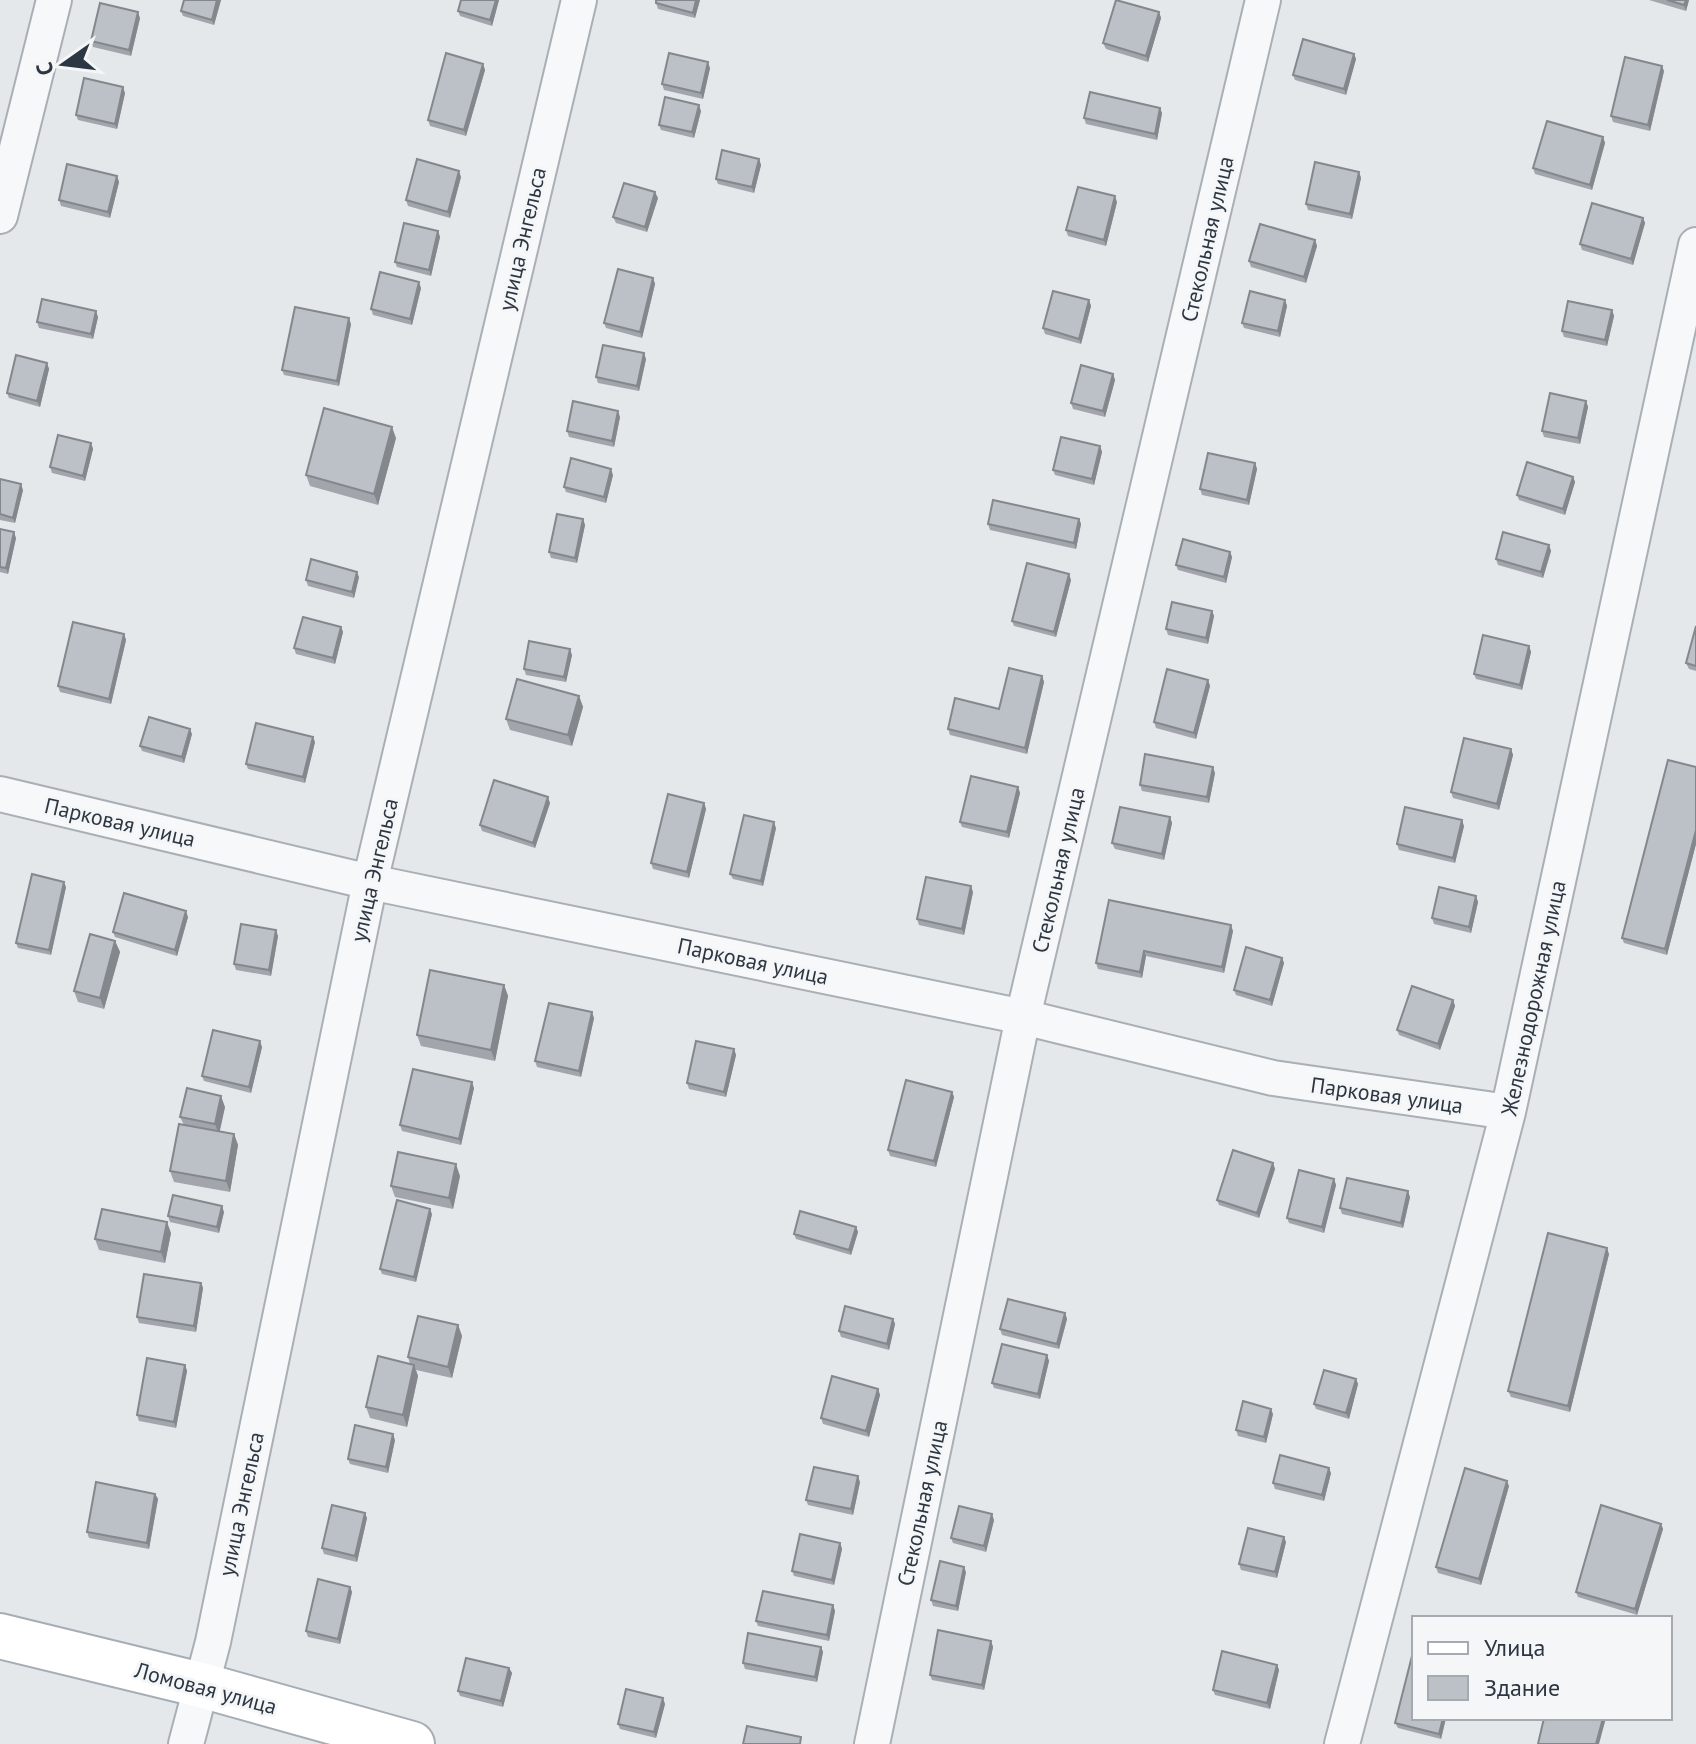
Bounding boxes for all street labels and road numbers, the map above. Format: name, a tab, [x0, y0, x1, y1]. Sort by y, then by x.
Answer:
street label: Стекольная улица	[1174, 153, 1240, 325]
street label: улица Энгельса	[492, 164, 552, 314]
street label: Стекольная улица	[1025, 784, 1091, 956]
street label: Парковая улица	[42, 791, 198, 853]
street label: улица Энгельса	[344, 795, 404, 945]
street label: Железнодорожная улица	[1494, 878, 1572, 1119]
street label: Парковая улица	[675, 931, 831, 991]
street label: Парковая улица	[1309, 1070, 1465, 1120]
street label: Стекольная улица	[891, 1417, 953, 1589]
street label: улица Энгельса	[212, 1429, 270, 1579]
street label: Ломовая улица	[131, 1655, 280, 1720]

